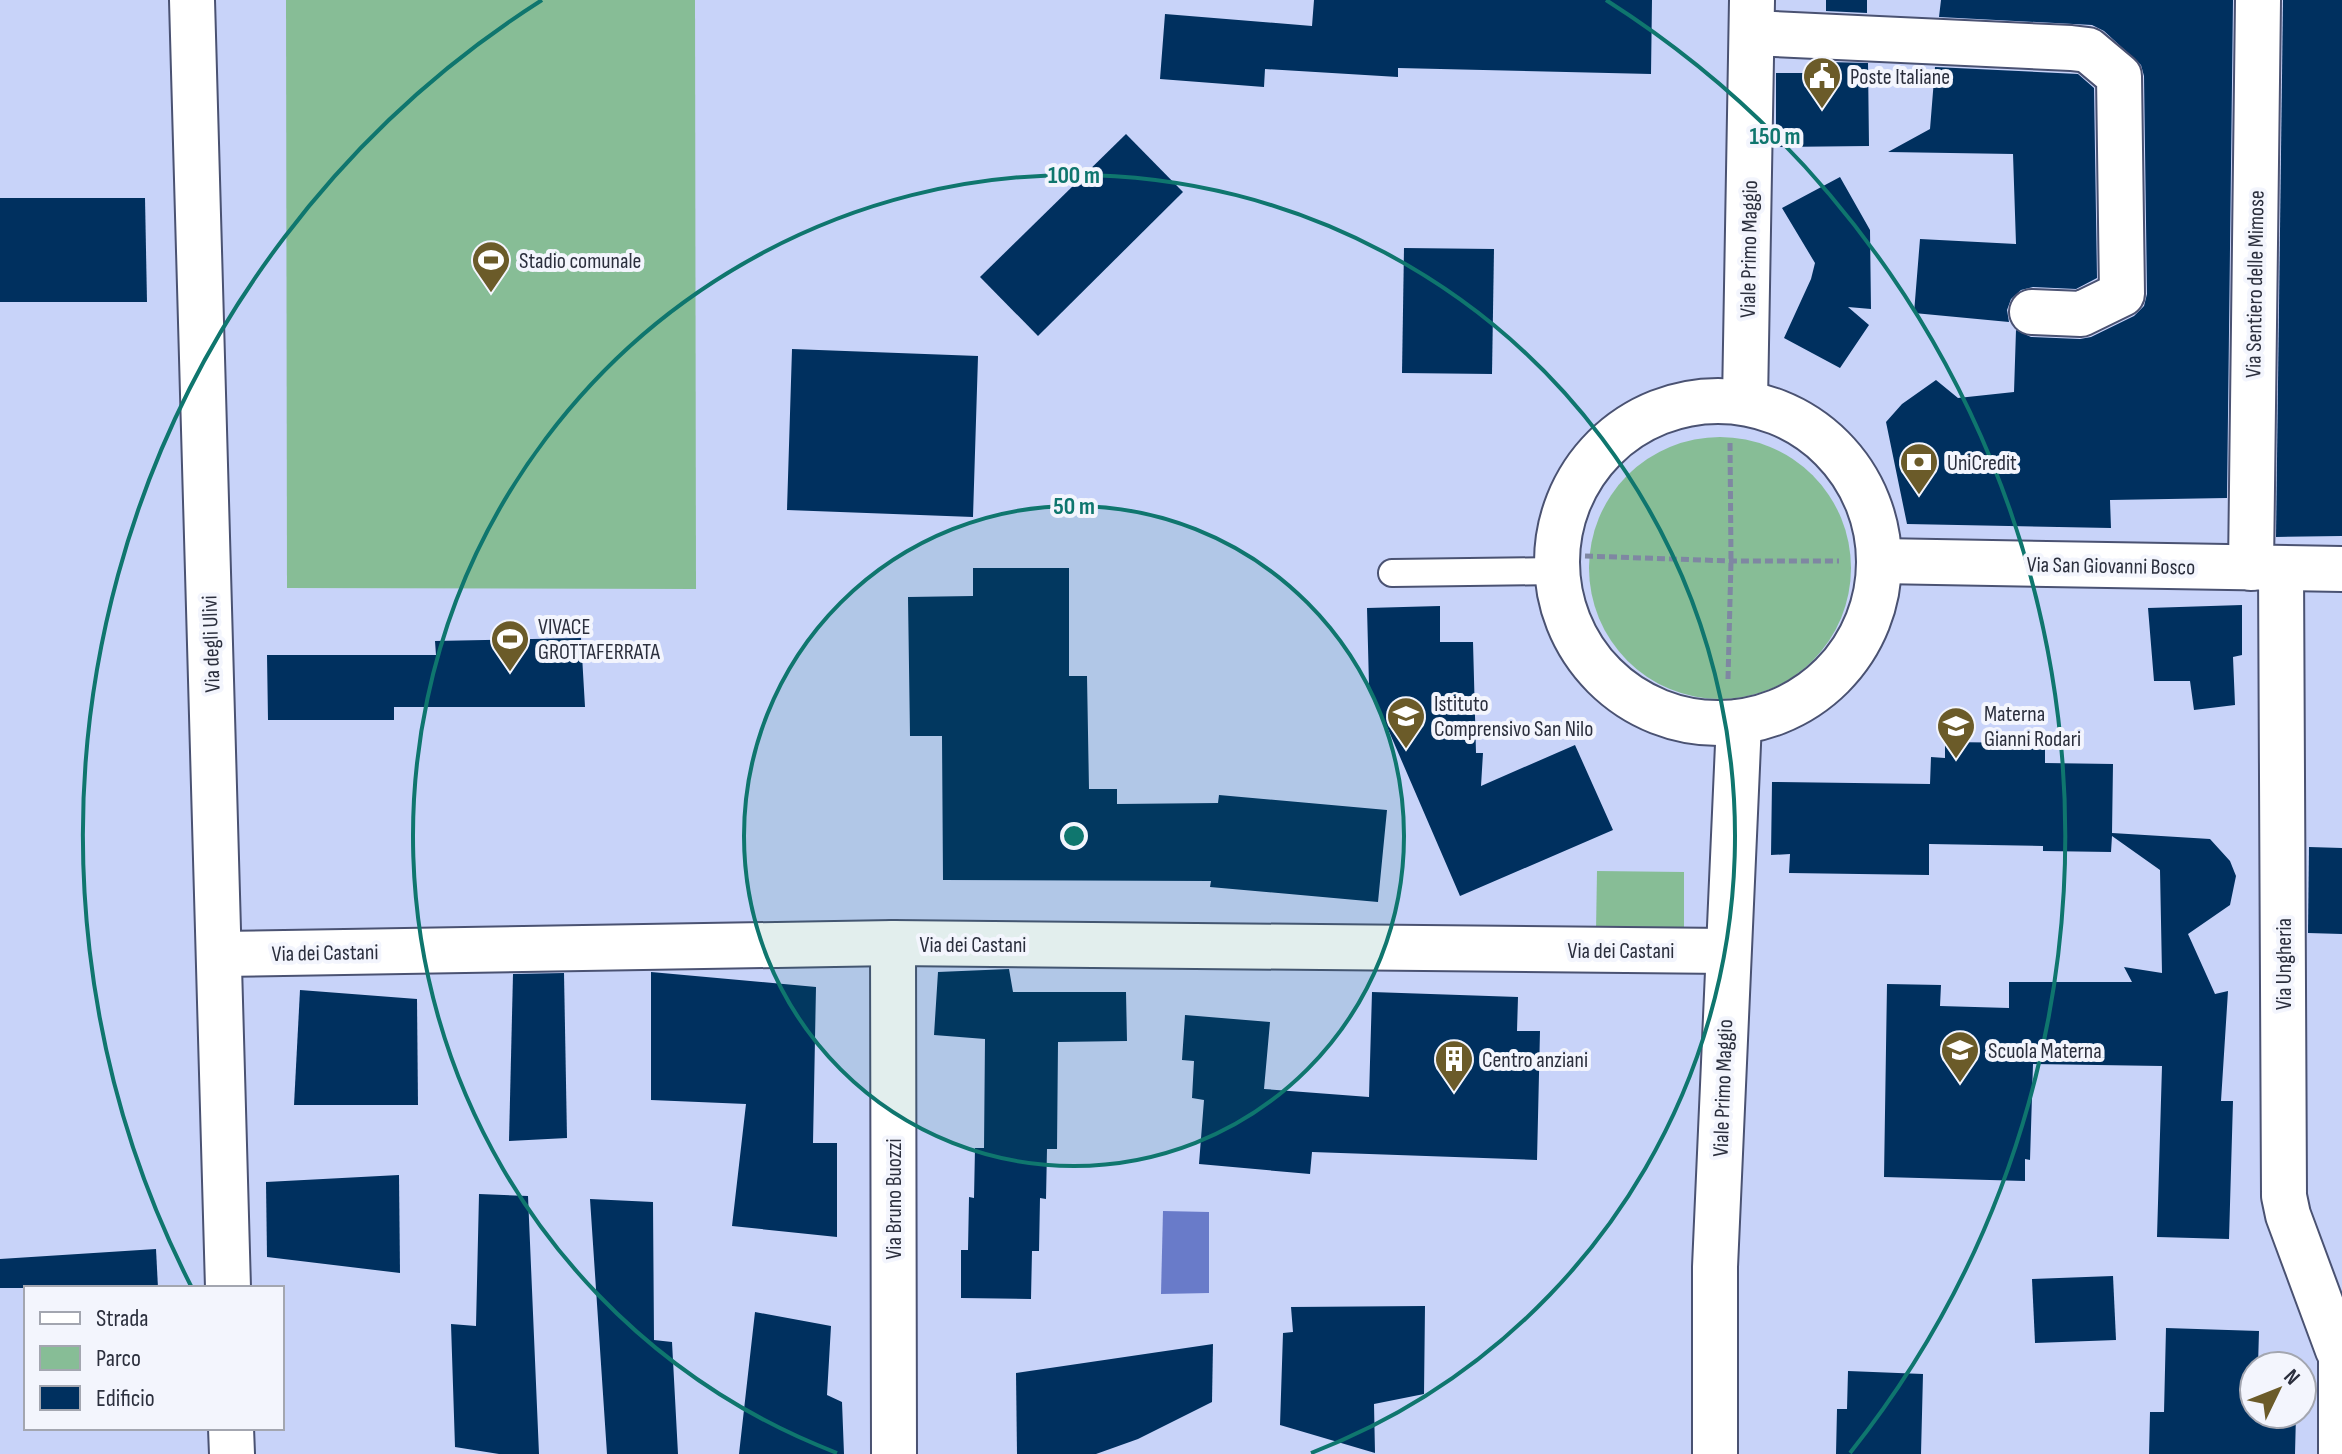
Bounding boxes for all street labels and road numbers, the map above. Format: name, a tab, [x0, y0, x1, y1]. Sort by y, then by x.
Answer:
street label: Viale Primo Maggio	[1735, 180, 1764, 318]
street label: Via Sentiero delle Mimose	[2240, 190, 2271, 378]
street label: Via San Giovanni Bosco	[2026, 552, 2195, 581]
street label: Via degli Ulivi	[196, 595, 227, 693]
street label: Via Ungheria	[2271, 918, 2298, 1010]
street label: Via dei Castani	[920, 932, 1026, 959]
street label: Via dei Castani	[1568, 938, 1674, 965]
street label: Via dei Castani	[271, 939, 379, 968]
street label: Viale Primo Maggio	[1708, 1019, 1739, 1157]
street label: Via Bruno Buozzi	[881, 1138, 908, 1260]

